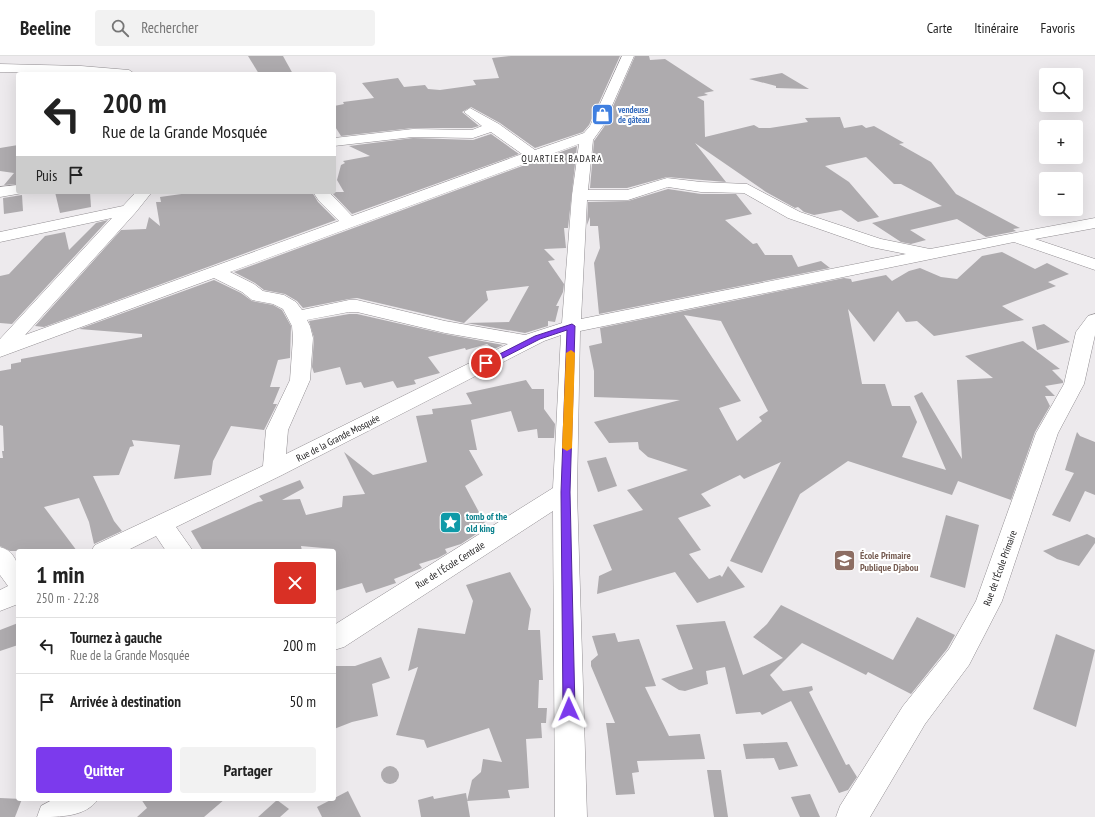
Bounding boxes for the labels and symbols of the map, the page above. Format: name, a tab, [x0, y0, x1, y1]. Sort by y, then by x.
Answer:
shop icon: vendeuse de gâteau	[589, 101, 615, 127]
place label: vendeuse de gâteau	[617, 104, 650, 125]
district label: QUARTIER BADARA	[521, 152, 603, 165]
pin	[469, 346, 503, 380]
street label: Rue de la Grande Mosquée	[294, 411, 382, 465]
place icon: tomb of the old king	[438, 509, 464, 535]
place label: tomb of the old king	[466, 510, 507, 535]
street label: Rue de l'École Primaire	[980, 528, 1020, 608]
street label: Rue de l'École Centrale	[413, 538, 487, 592]
school or university icon: École Primaire Publique Djabou	[832, 548, 858, 574]
place label: École Primaire Publique Djabou	[860, 549, 919, 574]
position arrow	[548, 688, 590, 730]

